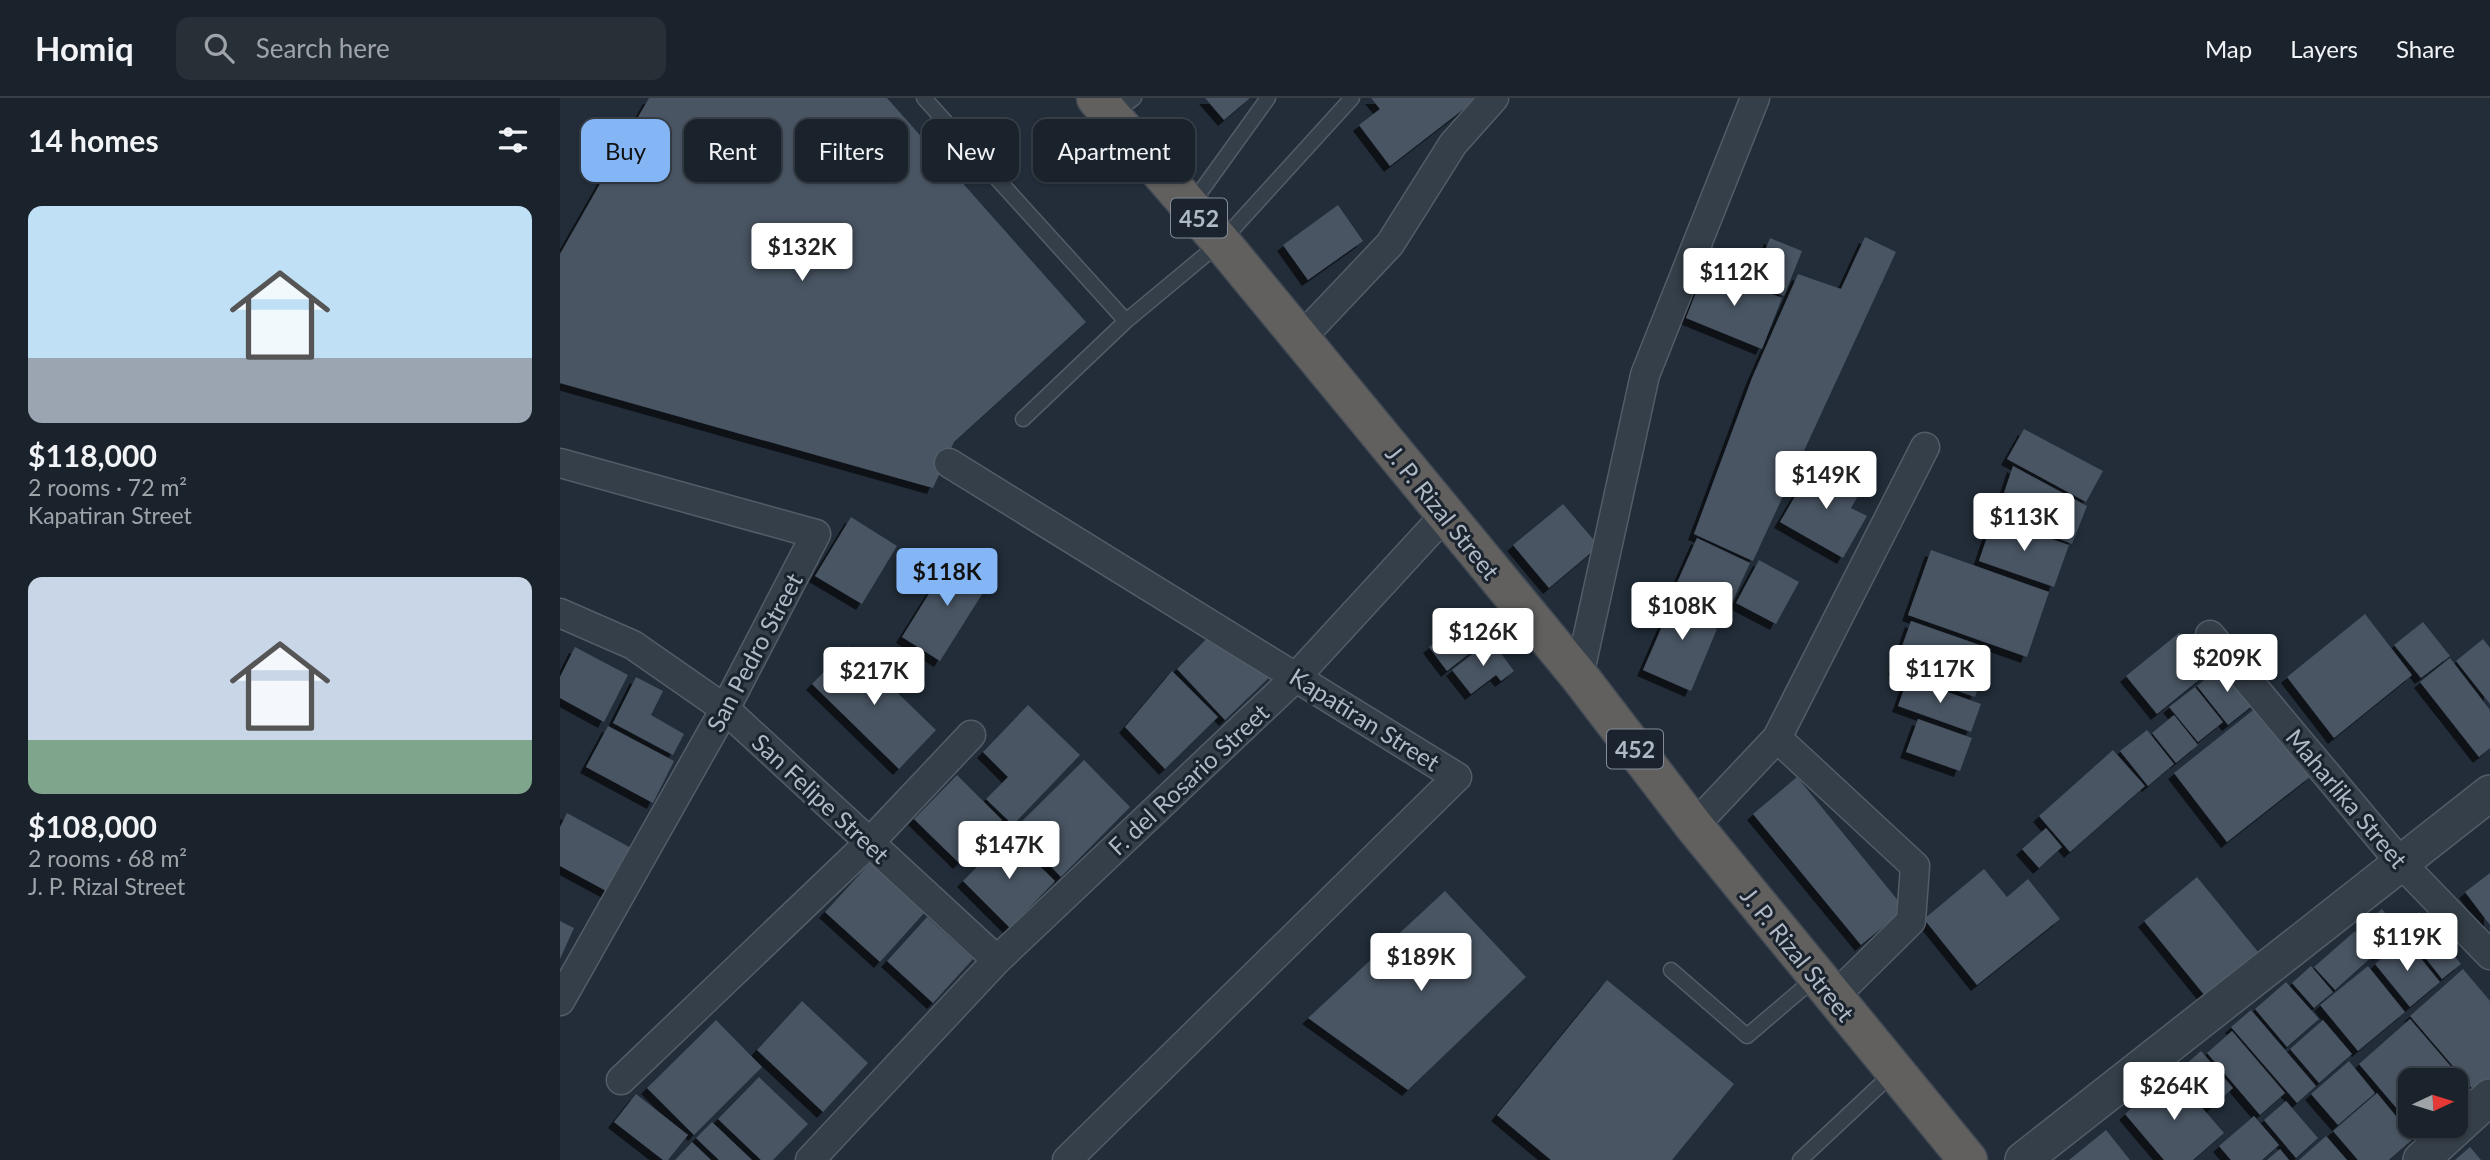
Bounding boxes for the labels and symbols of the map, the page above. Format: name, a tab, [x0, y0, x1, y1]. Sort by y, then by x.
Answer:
road number: 452	[1171, 198, 1227, 238]
pin: $132K	[753, 223, 851, 283]
pin: $112K	[1685, 248, 1783, 308]
street label: J. P. Rizal Street	[1380, 439, 1506, 585]
pin: $149K	[1777, 452, 1875, 511]
pin: $113K	[1975, 494, 2073, 553]
pin: $118K	[898, 548, 996, 608]
street label: San Pedro Street	[700, 567, 808, 736]
pin: $108K	[1633, 582, 1731, 642]
pin: $126K	[1434, 608, 1532, 668]
pin: $209K	[2178, 634, 2276, 694]
pin: $117K	[1891, 646, 1989, 705]
pin: $217K	[825, 648, 923, 707]
street label: Kapatiran Street	[1285, 661, 1446, 777]
street label: F. del Rosario Street	[1102, 697, 1274, 861]
street label: Maharlika Street	[2280, 722, 2414, 874]
street label: San Felipe Street	[747, 727, 896, 869]
road number: 452	[1607, 730, 1663, 768]
pin: $147K	[960, 822, 1058, 881]
street label: J. P. Rizal Street	[1735, 881, 1861, 1027]
pin: $119K	[2358, 914, 2456, 973]
pin: $189K	[1372, 934, 1470, 993]
pin: $264K	[2125, 1062, 2223, 1122]
north arrow	[2398, 1068, 2468, 1138]

